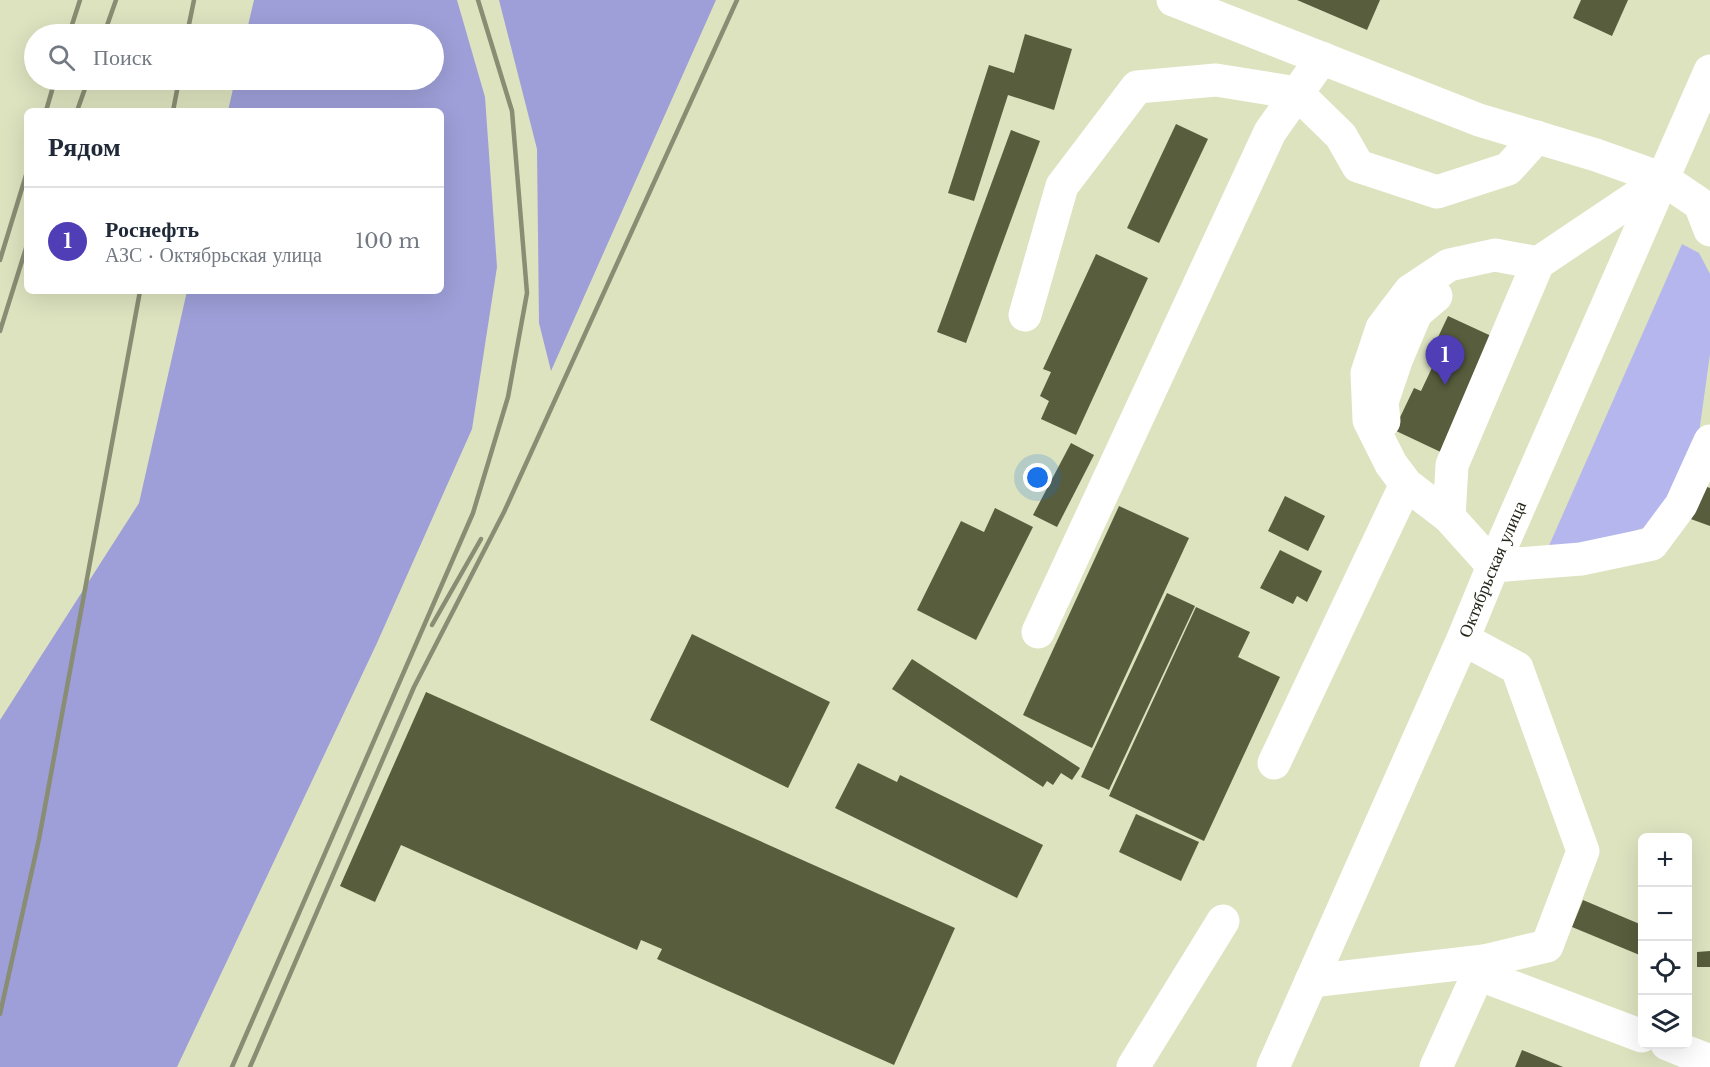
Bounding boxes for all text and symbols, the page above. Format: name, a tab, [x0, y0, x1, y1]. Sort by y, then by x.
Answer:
search box	[24, 24, 444, 90]
icon: search	[45, 41, 78, 74]
text: Поиск	[93, 44, 152, 71]
text: Рядом	[48, 131, 121, 163]
text: Роснефть	[105, 216, 199, 243]
text: 1	[63, 229, 72, 253]
text: 100 m	[355, 229, 420, 253]
text: АЗС · Октябрьская улица	[105, 243, 322, 267]
pin: 1	[1426, 336, 1464, 385]
your location	[1023, 463, 1052, 492]
street label: Октябрьская улица	[1454, 498, 1531, 641]
map controls	[1638, 833, 1692, 1049]
button: +	[1638, 833, 1692, 887]
button: −	[1638, 887, 1692, 941]
button: locate	[1638, 941, 1692, 995]
button: layers	[1638, 995, 1692, 1049]

